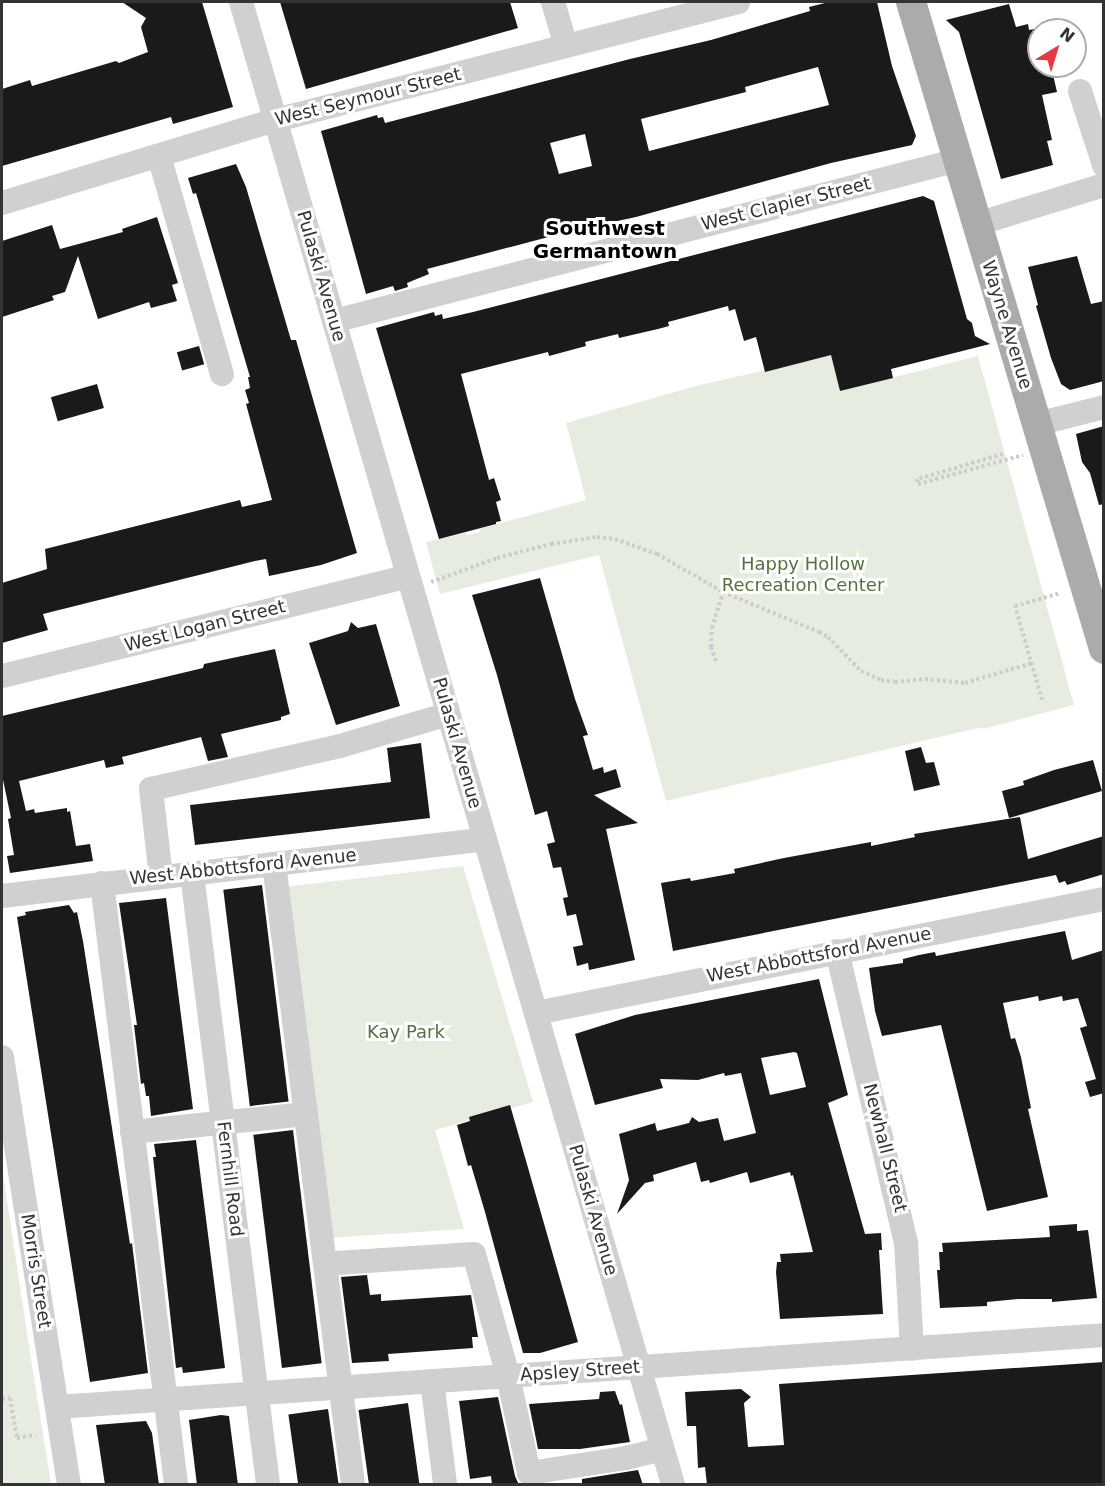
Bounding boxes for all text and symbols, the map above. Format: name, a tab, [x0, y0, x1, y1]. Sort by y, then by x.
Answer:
north arrow	[1027, 18, 1087, 78]
text: N	[1056, 23, 1078, 47]
street label: West Seymour Street	[273, 63, 463, 131]
street label: West Clapier Street	[699, 172, 873, 236]
street label: Pulaski Avenue	[292, 208, 350, 344]
district label: Southwest Germantown	[533, 216, 677, 263]
street label: Wayne Avenue	[977, 258, 1037, 392]
park label: Happy Hollow Recreation Center	[722, 554, 884, 596]
street label: West Logan Street	[122, 596, 288, 656]
street label: Pulaski Avenue	[428, 675, 486, 811]
street label: West Abbottsford Avenue	[128, 844, 358, 890]
street label: West Abbottsford Avenue	[705, 923, 933, 987]
park label: Kay Park	[367, 1021, 445, 1043]
street label: Newhall Street	[859, 1081, 911, 1215]
street label: Fernhill Road	[212, 1120, 248, 1238]
street label: Pulaski Avenue	[564, 1142, 622, 1278]
street label: Morris Street	[16, 1212, 56, 1330]
street label: Apsley Street	[519, 1356, 641, 1386]

